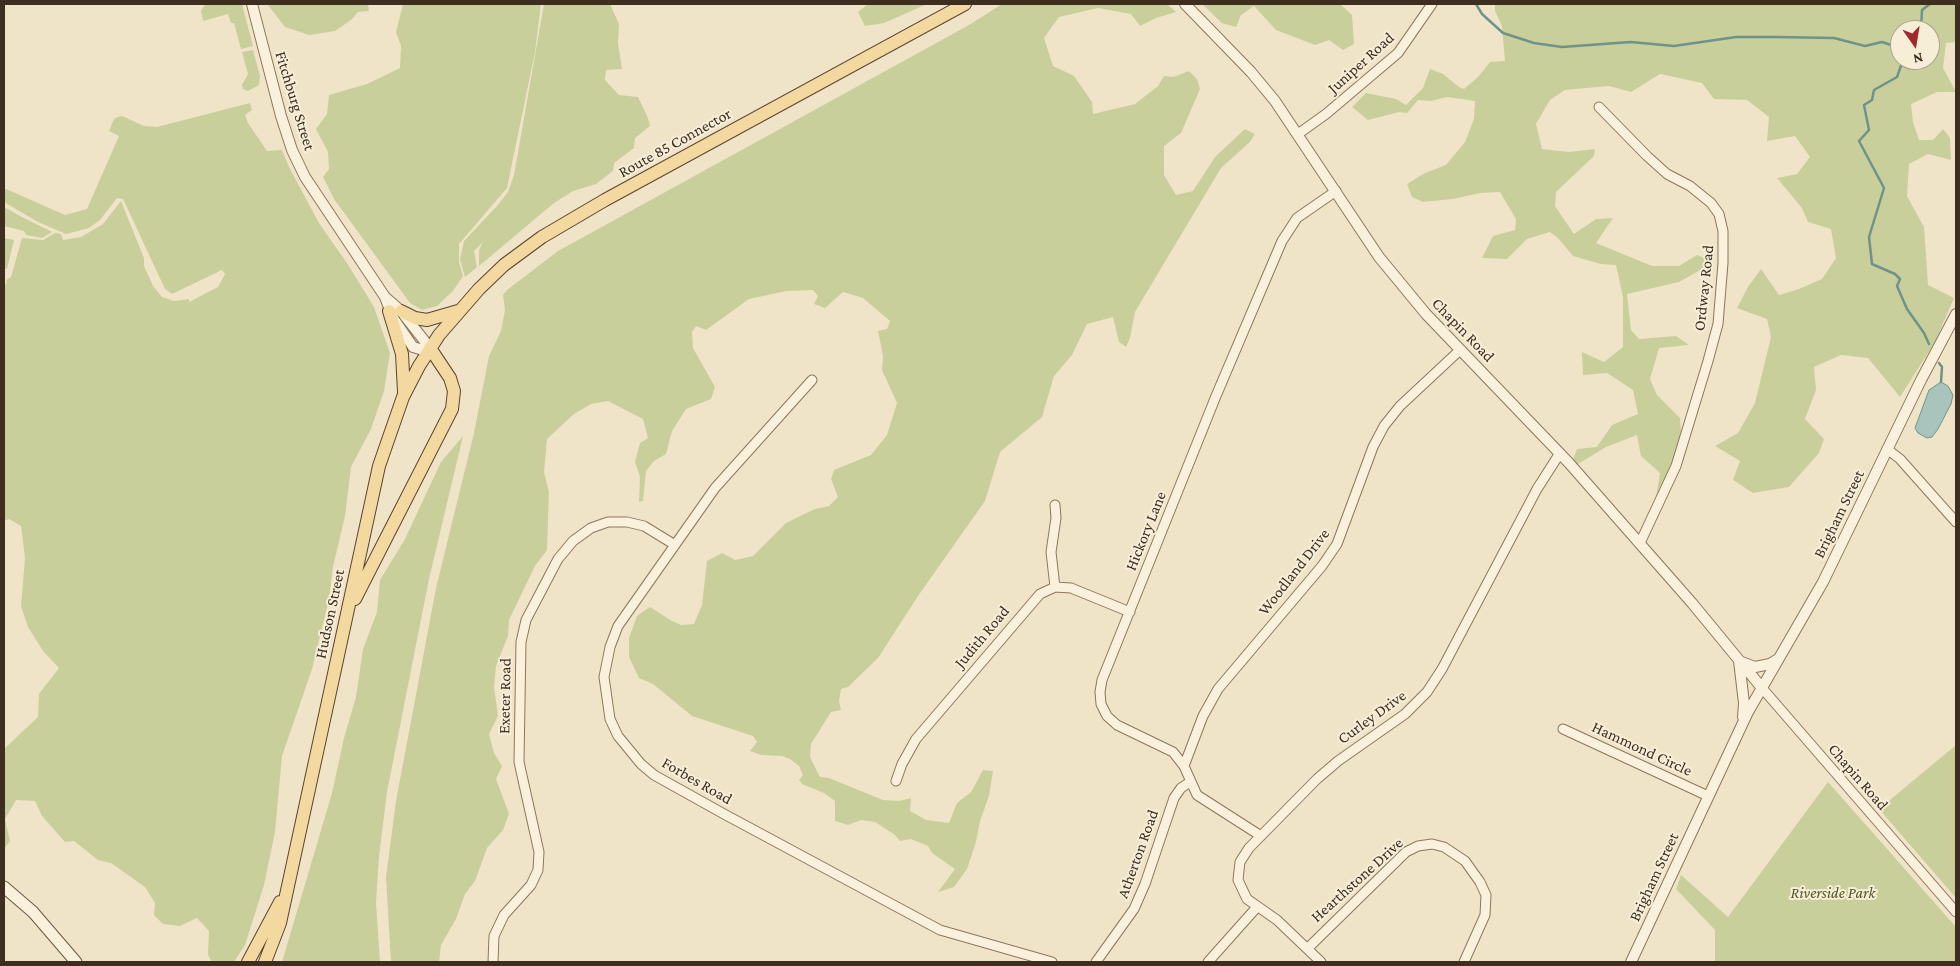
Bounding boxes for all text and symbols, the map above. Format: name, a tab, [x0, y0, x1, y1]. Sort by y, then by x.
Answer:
north arrow	[1890, 20, 1940, 70]
street label: Juniper Road	[1324, 28, 1398, 98]
street label: Fitchburg Street	[271, 49, 319, 153]
text: N	[1912, 50, 1925, 68]
street label: Route 85 Connector	[615, 104, 735, 182]
street label: Ordway Road	[1690, 244, 1718, 332]
street label: Chapin Road	[1428, 294, 1498, 366]
street label: Brigham Street	[1809, 467, 1869, 561]
street label: Hickory Lane	[1121, 489, 1171, 573]
street label: Woodland Drive	[1254, 525, 1334, 619]
street label: Hudson Street	[311, 568, 349, 660]
street label: Judith Road	[950, 602, 1014, 672]
street label: Exeter Road	[495, 658, 515, 734]
street label: Curley Drive	[1334, 686, 1410, 748]
street label: Hammond Circle	[1589, 717, 1695, 781]
street label: Chapin Road	[1824, 740, 1892, 814]
street label: Forbes Road	[658, 753, 736, 809]
street label: Atherton Road	[1113, 807, 1163, 901]
street label: Brigham Street	[1625, 830, 1683, 924]
street label: Hearthstone Drive	[1307, 834, 1407, 926]
park label: Riverside Park	[1791, 883, 1875, 903]

